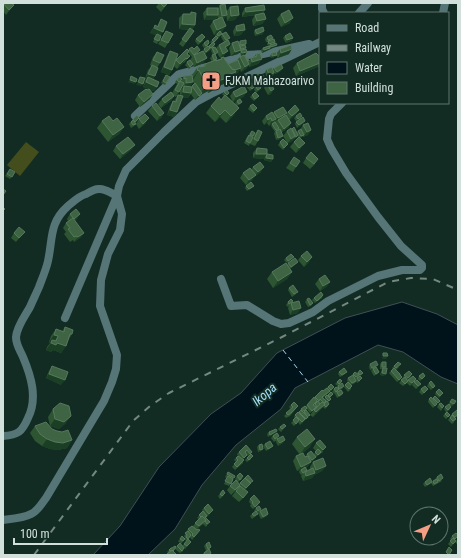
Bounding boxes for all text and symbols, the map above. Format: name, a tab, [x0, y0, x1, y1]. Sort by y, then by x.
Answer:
legend	[319, 12, 449, 104]
text: Road	[355, 21, 379, 35]
text: Railway	[355, 41, 391, 55]
text: Water	[355, 61, 383, 75]
church icon: FJKM Mahazoarivo	[200, 70, 222, 92]
place label: FJKM Mahazoarivo	[225, 74, 314, 88]
text: Building	[355, 81, 393, 95]
water label: Ikopa	[249, 380, 280, 409]
north arrow	[409, 506, 449, 546]
text: N	[429, 512, 443, 527]
scale bar	[14, 520, 107, 546]
text: 100 m	[20, 527, 50, 541]

